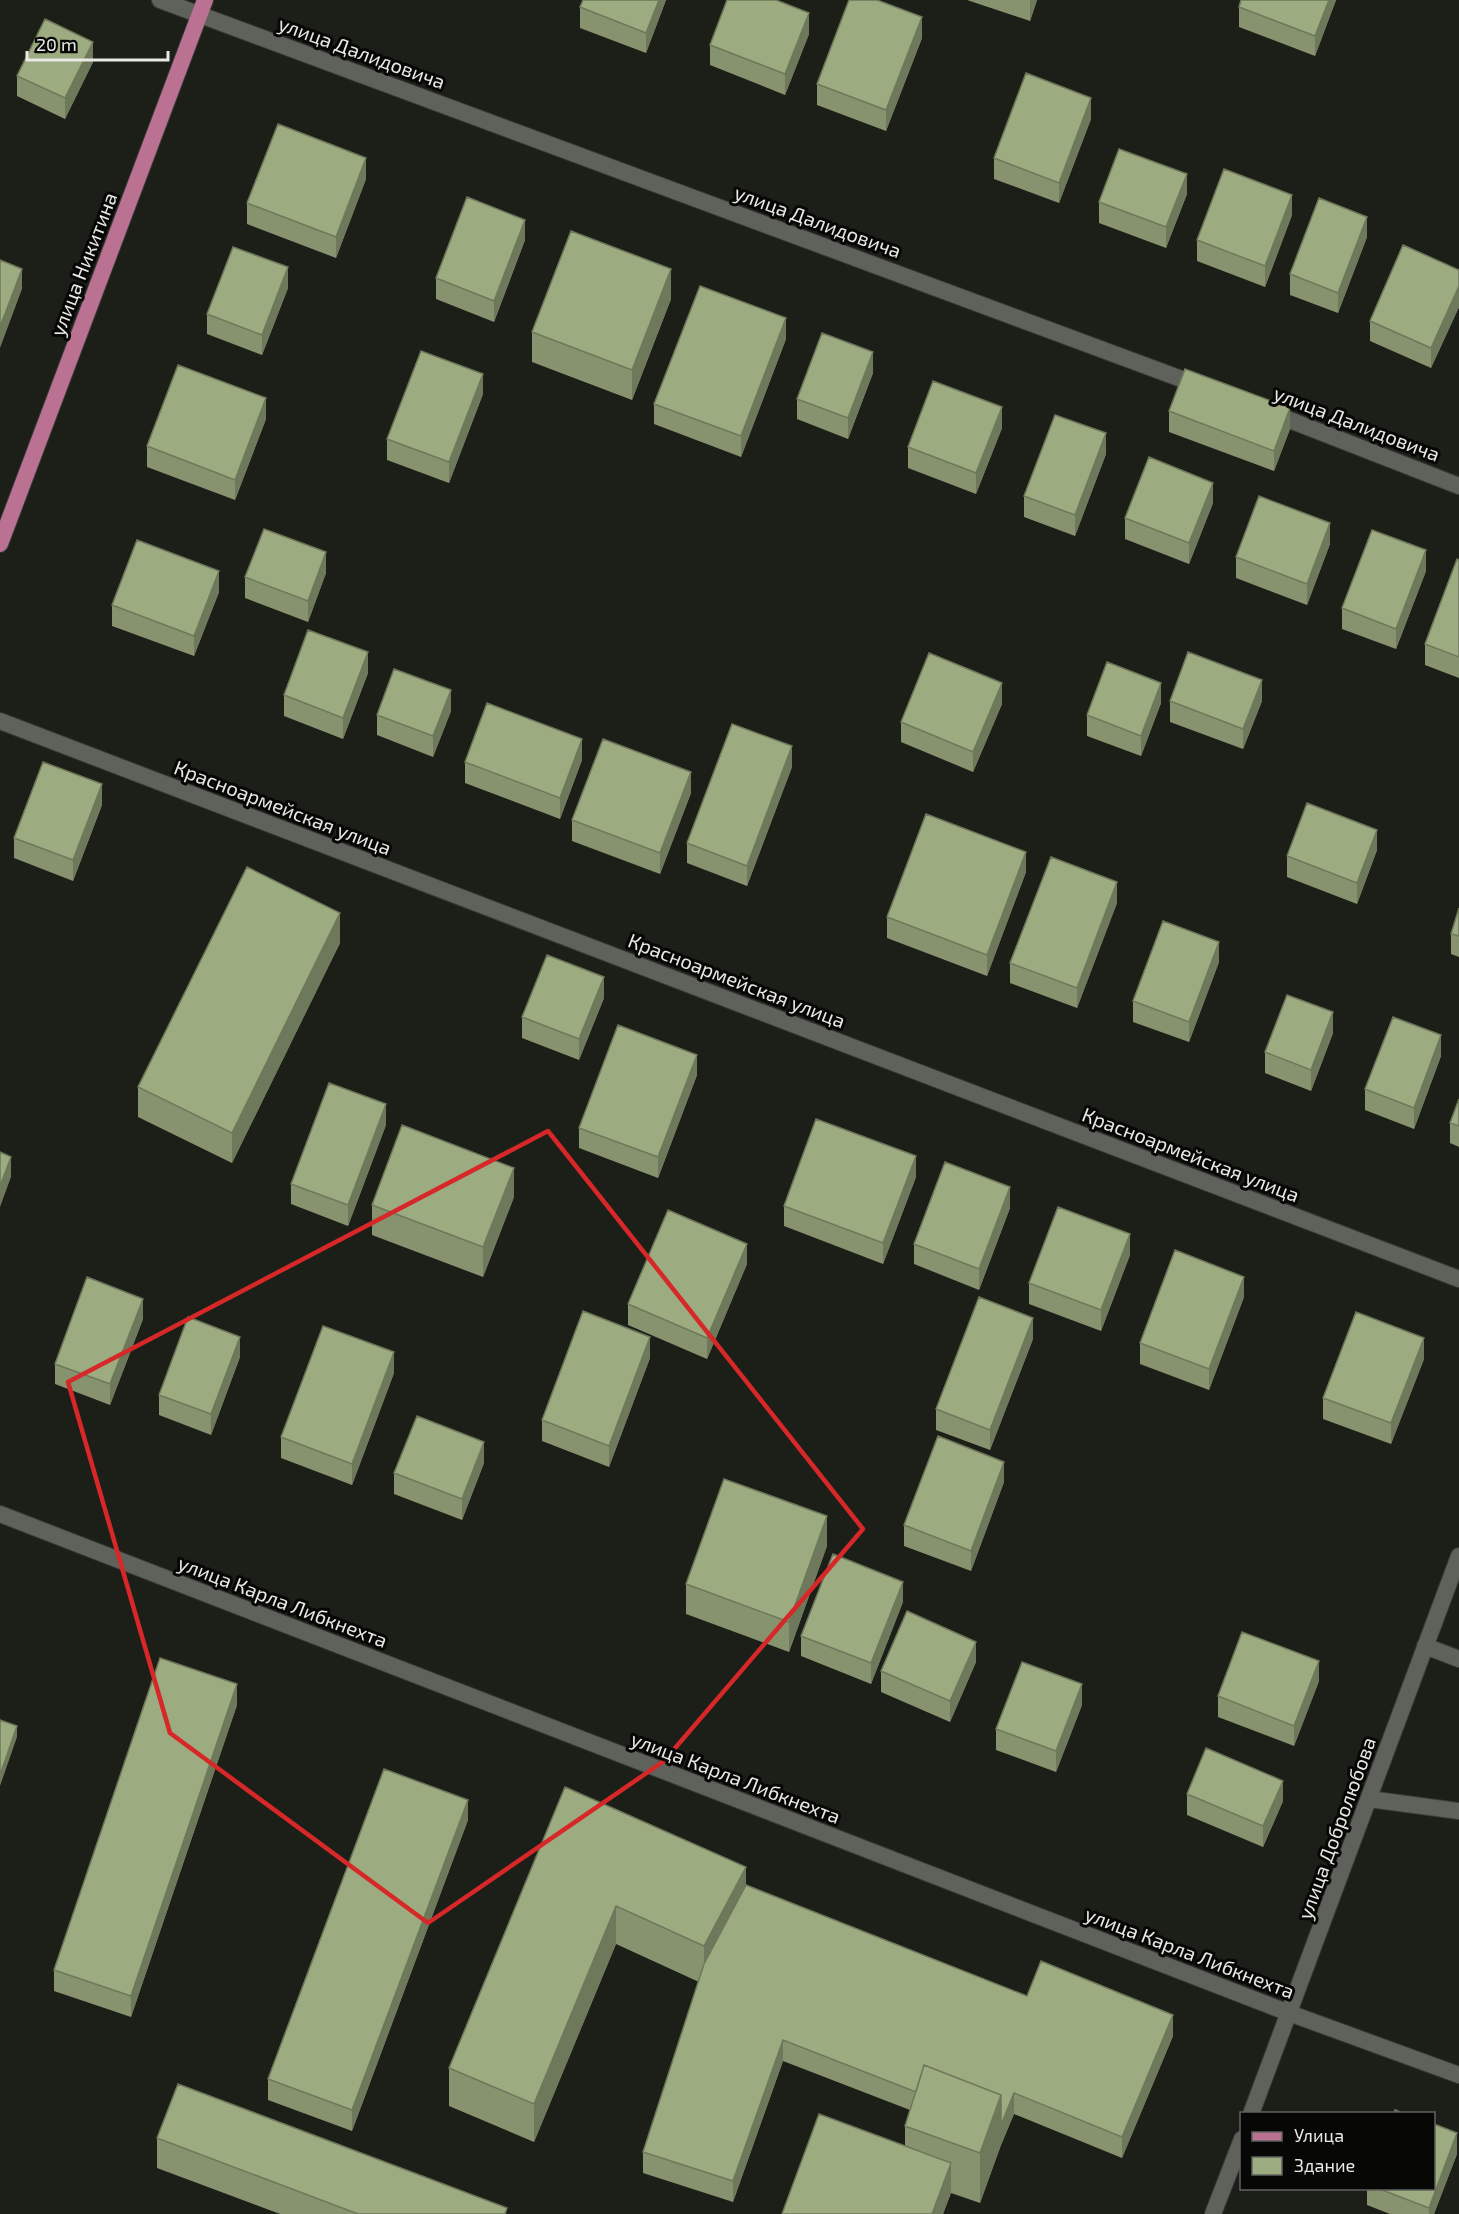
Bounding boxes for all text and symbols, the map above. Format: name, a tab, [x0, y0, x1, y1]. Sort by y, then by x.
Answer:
street label: улица Далидовича	[275, 11, 449, 94]
scale bar	[27, 24, 168, 62]
text: 20 m	[36, 33, 77, 55]
street label: улица Далидовича	[731, 180, 905, 263]
street label: улица Никитина	[45, 189, 122, 340]
street label: улица Далидовича	[1270, 380, 1443, 467]
street label: Красноармейская улица	[171, 754, 395, 860]
street label: Красноармейская улица	[625, 927, 849, 1033]
street label: Красноармейская улица	[1079, 1101, 1303, 1207]
street label: улица Карла Либкнехта	[175, 1550, 391, 1653]
street label: улица Карла Либкнехта	[628, 1726, 844, 1829]
street label: улица Добролюбова	[1292, 1734, 1381, 1923]
street label: улица Карла Либкнехта	[1082, 1901, 1298, 2004]
legend	[1240, 2112, 1435, 2190]
text: Улица	[1294, 2124, 1344, 2146]
text: Здание	[1294, 2154, 1355, 2176]

